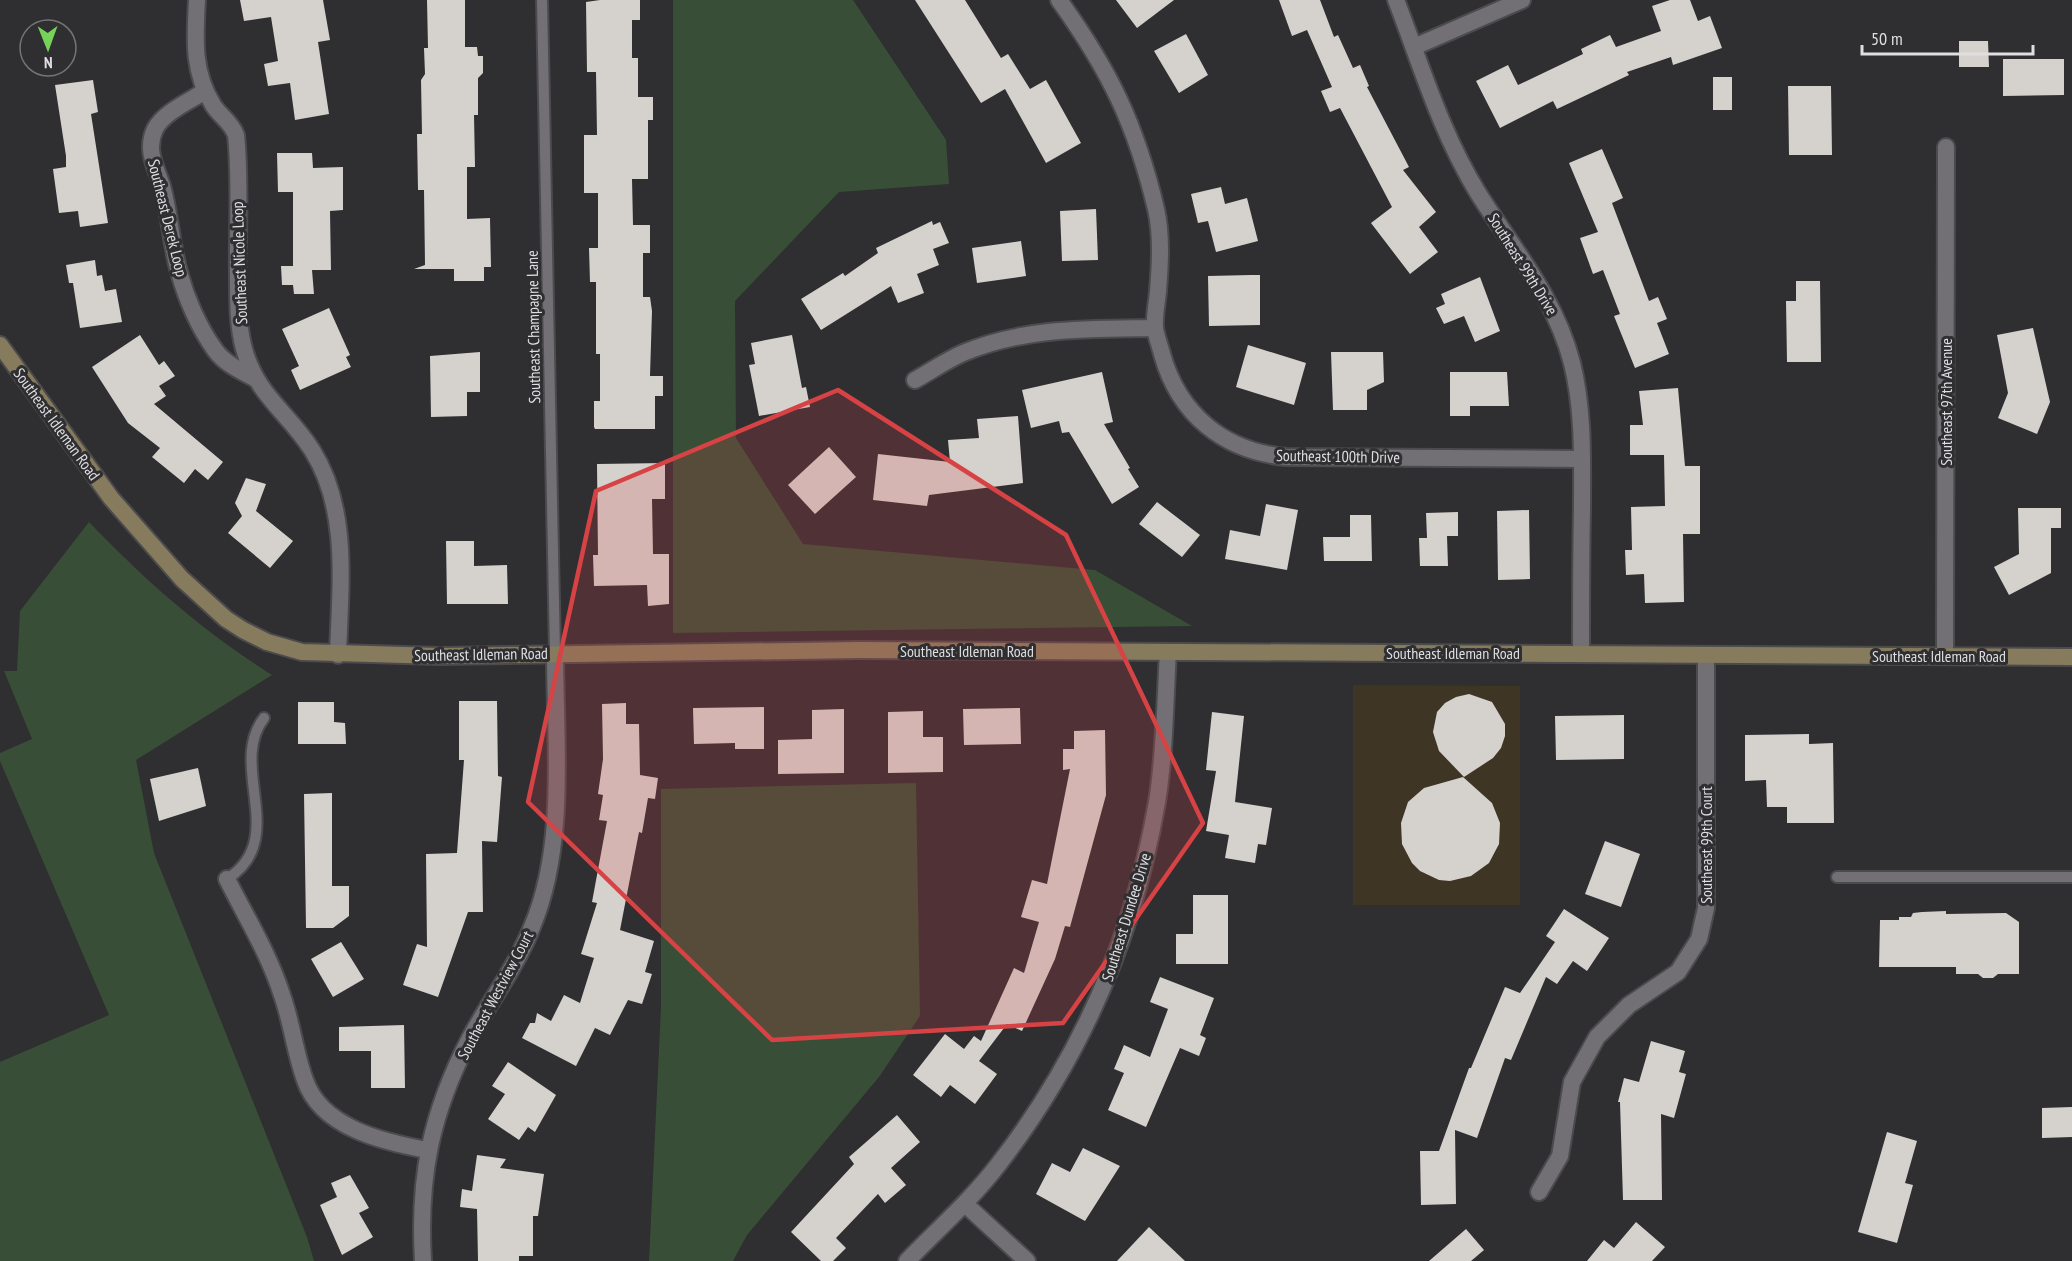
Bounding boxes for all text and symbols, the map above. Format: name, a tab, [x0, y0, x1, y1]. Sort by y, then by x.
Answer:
north arrow	[18, 18, 78, 78]
scale bar	[1862, 18, 2033, 56]
text: 50 m	[1871, 27, 1903, 50]
text: N	[44, 53, 53, 73]
street label: Southeast Derek Loop	[144, 157, 192, 279]
street label: Southeast Nicole Loop	[227, 201, 251, 325]
street label: Southeast 99th Drive	[1484, 209, 1562, 319]
street label: Southeast Champagne Lane	[522, 250, 544, 404]
street label: Southeast 97th Avenue	[1936, 338, 1956, 466]
street label: Southeast Idleman Road	[10, 364, 104, 484]
street label: Southeast 100th Drive	[1276, 445, 1400, 467]
street label: Southeast Idleman Road	[900, 641, 1034, 661]
street label: Southeast Idleman Road	[414, 643, 548, 665]
street label: Southeast Idleman Road	[1386, 643, 1520, 663]
street label: Southeast Idleman Road	[1872, 646, 2006, 666]
street label: Southeast 99th Court	[1696, 786, 1716, 904]
street label: Southeast Dundee Drive	[1097, 850, 1155, 984]
street label: Southeast Westview Court	[453, 927, 538, 1063]

